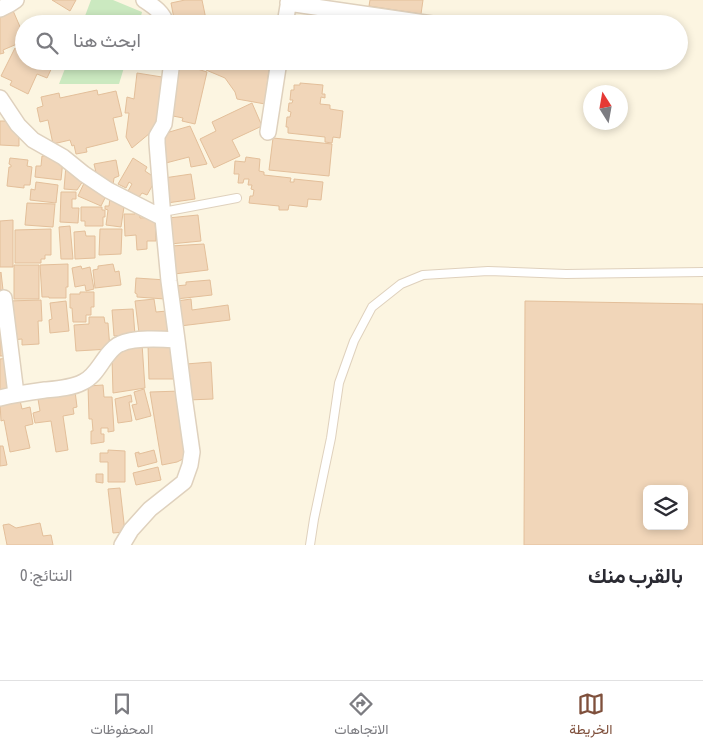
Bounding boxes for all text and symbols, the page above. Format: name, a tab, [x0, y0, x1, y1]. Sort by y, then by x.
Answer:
search box	[15, 15, 688, 70]
icon: search	[33, 29, 61, 57]
text: ابحث هنا	[73, 29, 141, 51]
north arrow	[583, 85, 628, 130]
map controls	[643, 485, 688, 530]
button: layers	[643, 485, 688, 530]
text: بالقرب منك	[588, 563, 683, 587]
text: النتائج: 0	[20, 566, 73, 584]
tab: المحفوظات	[90, 690, 153, 742]
tab: الاتجاهات	[334, 690, 389, 742]
tab: الخريطة	[569, 690, 613, 742]

